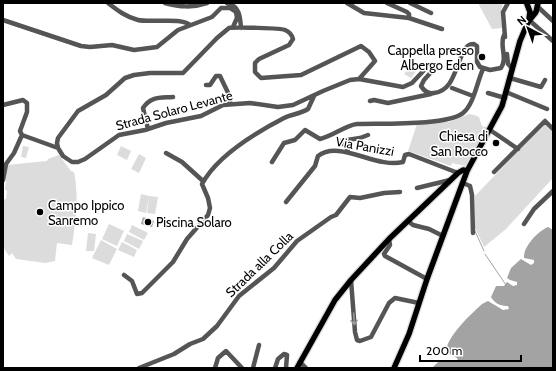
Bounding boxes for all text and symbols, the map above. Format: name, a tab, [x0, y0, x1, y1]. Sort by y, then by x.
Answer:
north arrow	[508, 8, 548, 48]
text: N	[514, 13, 529, 28]
place label: Cappella presso Albergo Eden	[388, 42, 474, 73]
marker: Cappella presso Albergo Eden	[477, 52, 487, 62]
street label: Strada Solaro Levante	[114, 87, 234, 133]
place label: Chiesa di San Rocco	[430, 128, 488, 159]
street label: Via Panizzi	[335, 133, 395, 159]
marker: Chiesa di San Rocco	[491, 138, 501, 148]
place label: Campo Ippico Sanremo	[48, 197, 124, 228]
marker: Campo Ippico Sanremo	[35, 207, 45, 217]
place label: Piscina Solaro	[156, 214, 232, 230]
marker: Piscina Solaro	[143, 217, 153, 227]
street label: Strada alla Colla	[222, 227, 297, 300]
one-way arrow	[351, 312, 358, 325]
scale bar	[420, 337, 521, 363]
text: 200 m	[426, 343, 462, 358]

